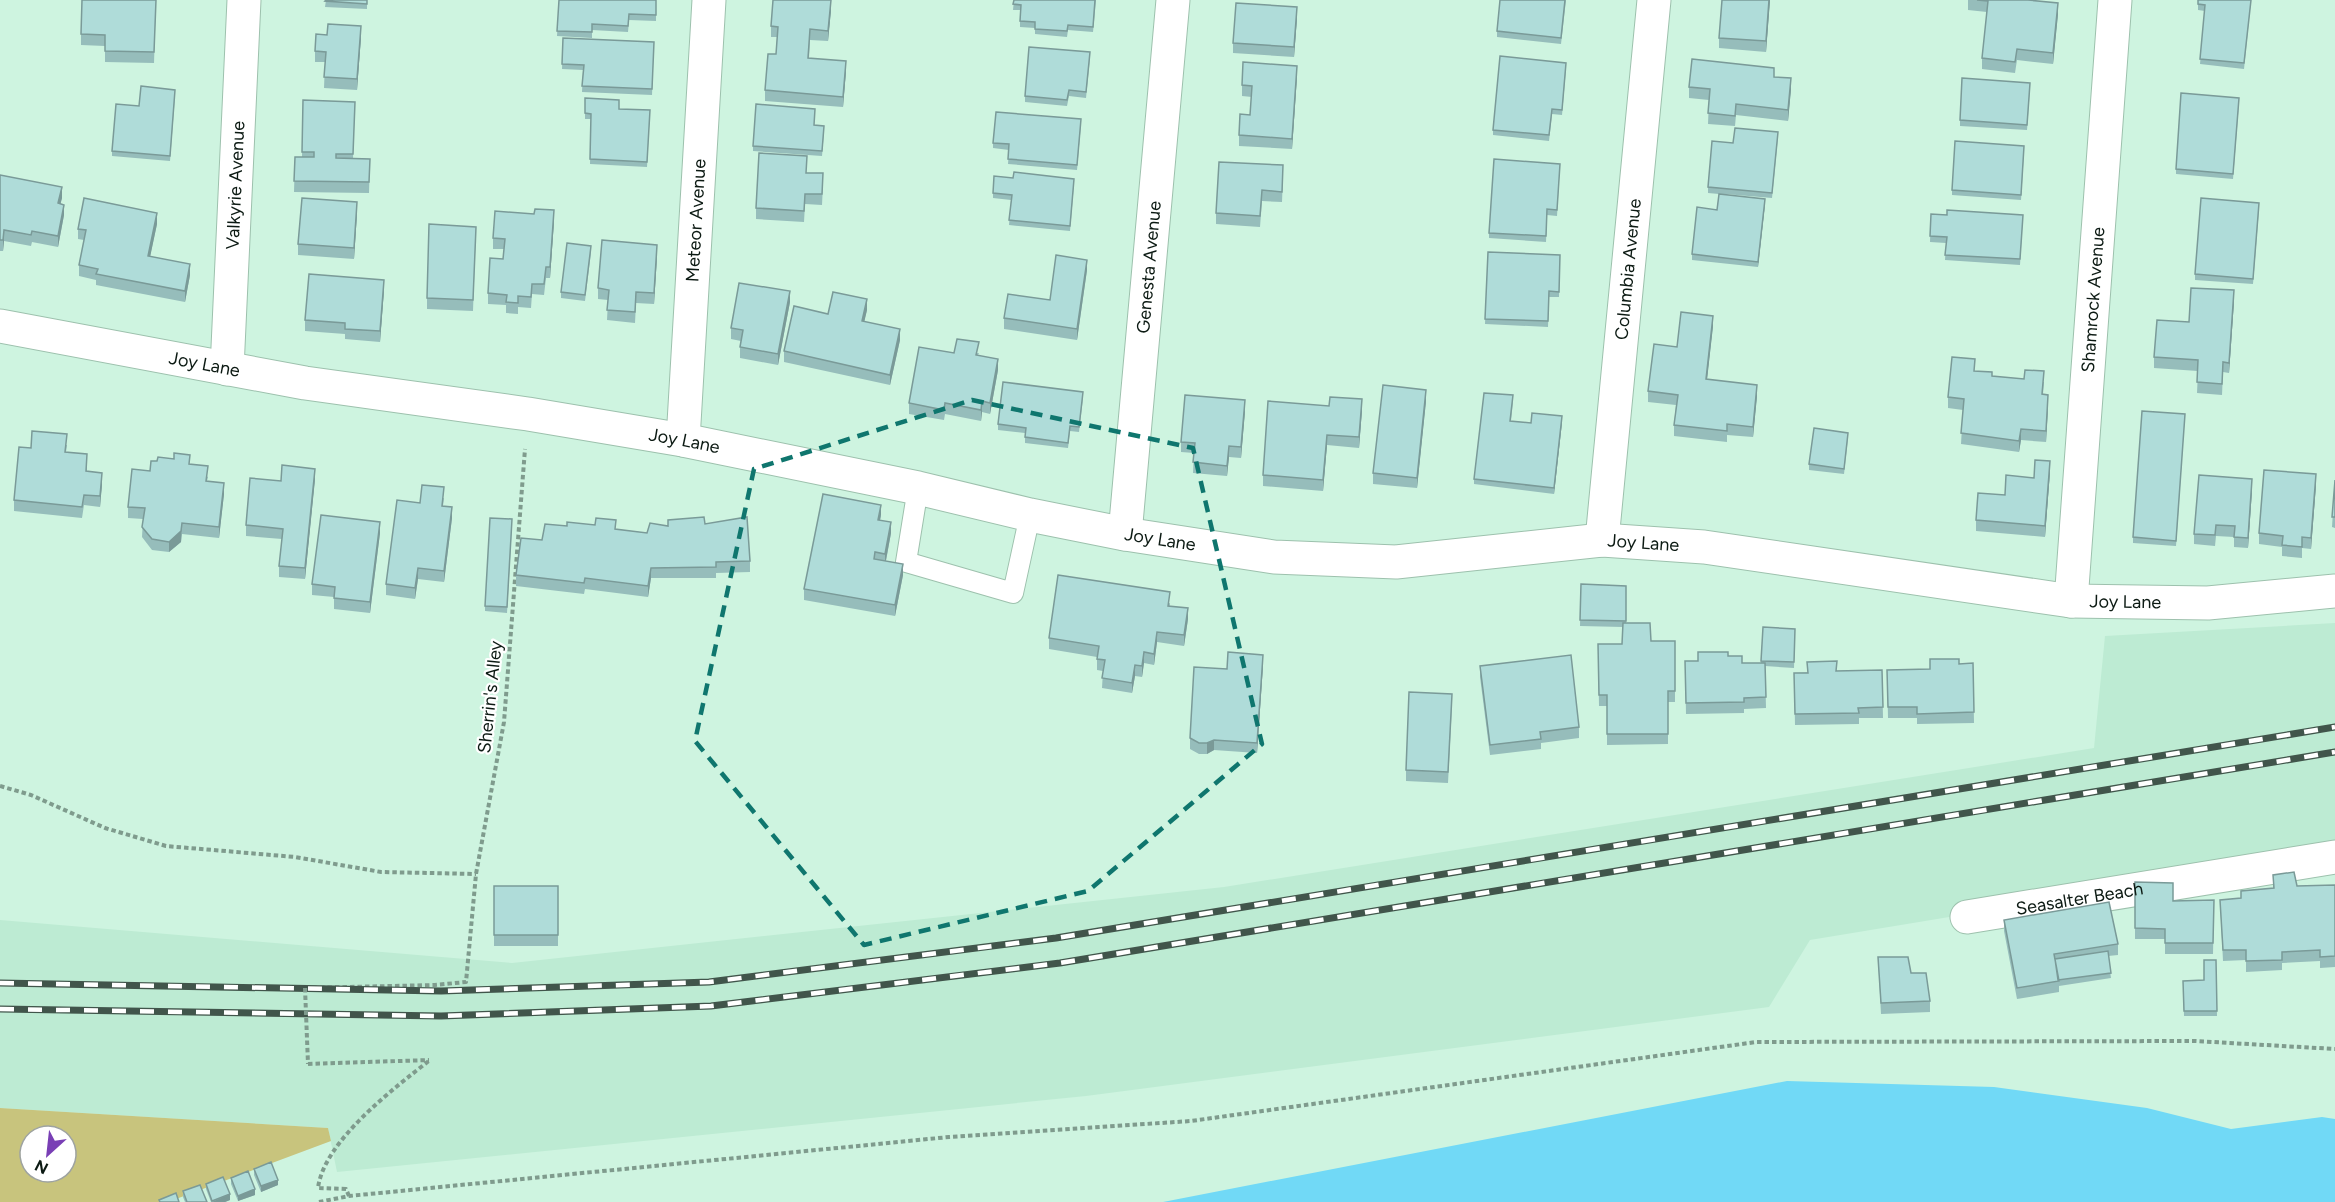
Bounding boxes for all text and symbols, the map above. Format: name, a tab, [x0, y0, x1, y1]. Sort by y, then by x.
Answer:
street label: Valkyrie Avenue	[222, 120, 249, 250]
street label: Meteor Avenue	[681, 158, 711, 283]
street label: Columbia Avenue	[1610, 197, 1646, 341]
street label: Genesta Avenue	[1132, 200, 1166, 334]
street label: Shamrock Avenue	[2077, 226, 2109, 373]
street label: Joy Lane	[167, 347, 242, 382]
street label: Joy Lane	[647, 423, 722, 458]
street label: Joy Lane	[1123, 523, 1197, 556]
street label: Joy Lane	[1607, 529, 1680, 556]
street label: Joy Lane	[2089, 590, 2161, 613]
street label: Sherrin's Alley	[473, 639, 507, 754]
street label: Seasalter Beach	[2014, 877, 2145, 920]
north arrow	[18, 1124, 78, 1184]
text: N	[32, 1156, 51, 1178]

